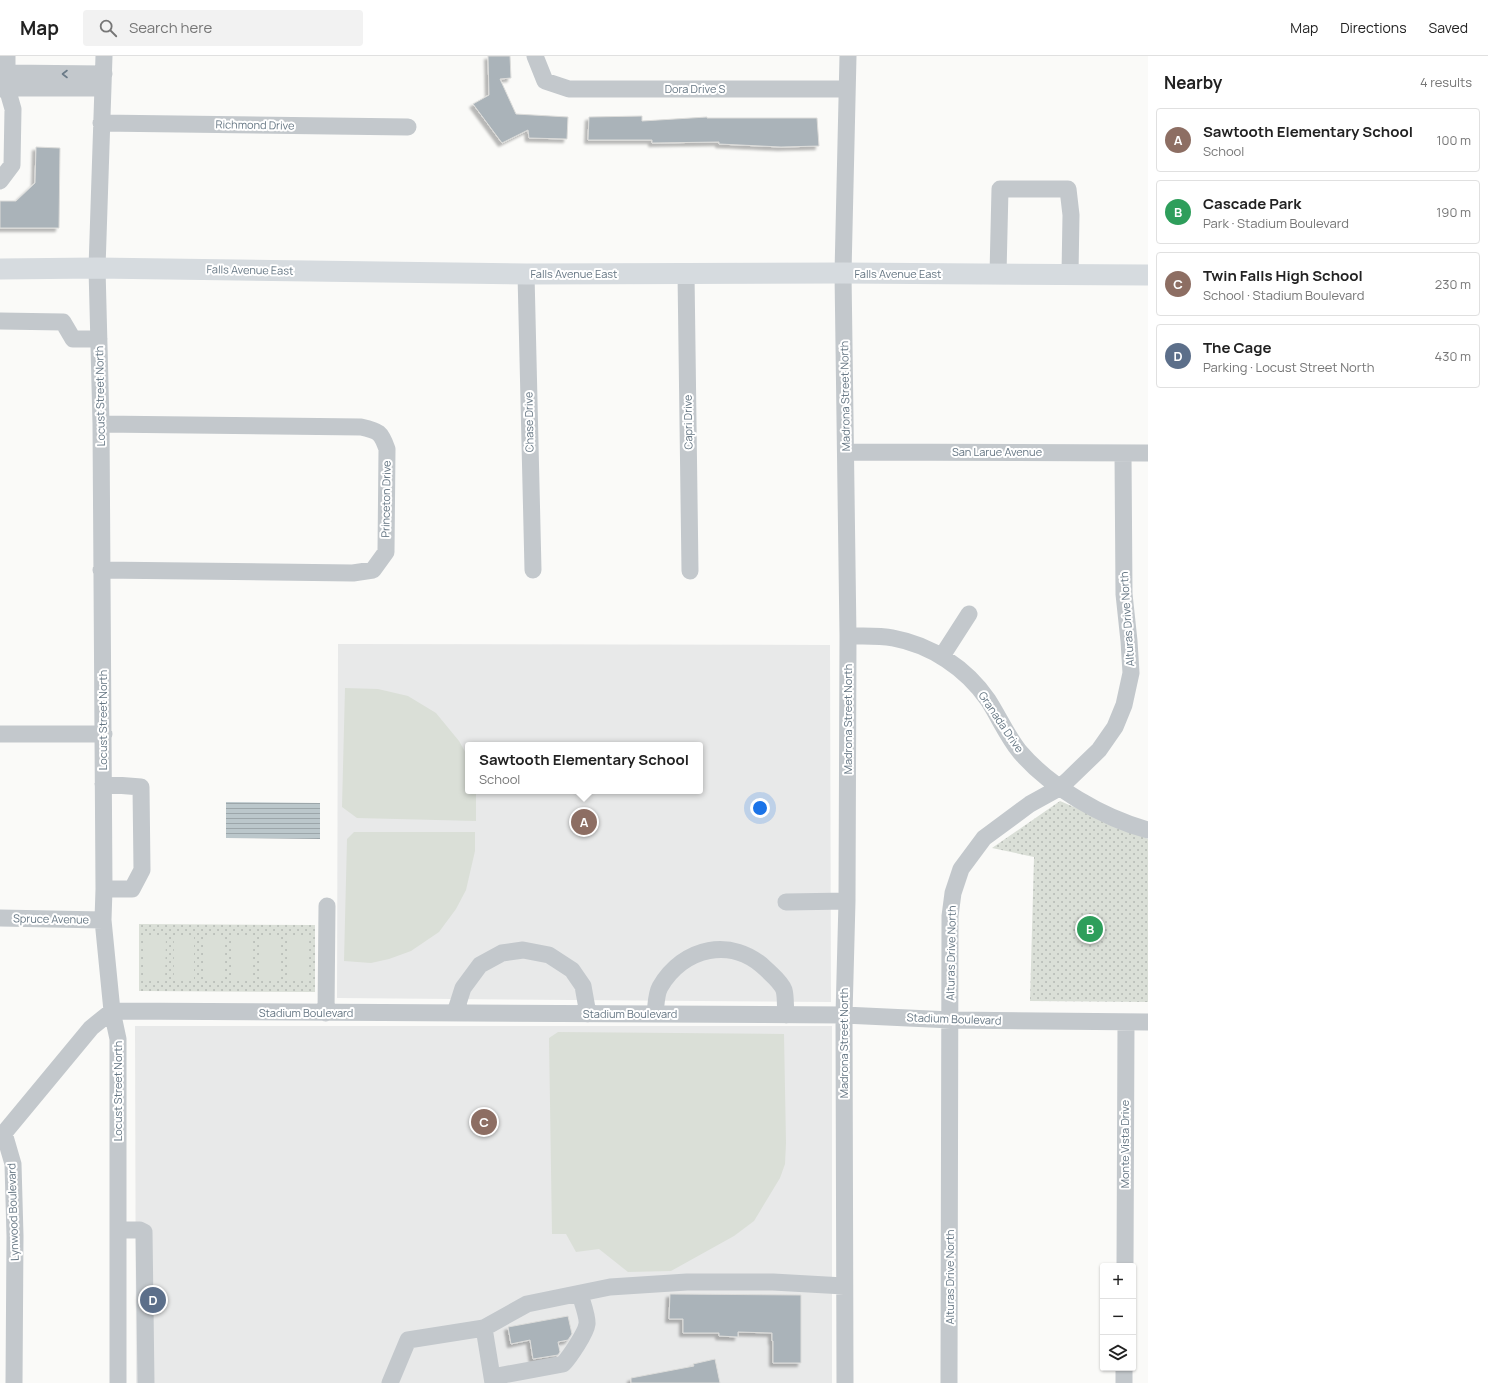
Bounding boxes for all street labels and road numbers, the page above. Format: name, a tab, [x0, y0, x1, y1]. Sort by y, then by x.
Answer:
street label: Dora Drive S	[665, 81, 726, 96]
street label: Richmond Drive	[215, 116, 295, 133]
street label: Falls Avenue East	[206, 261, 294, 278]
street label: Falls Avenue East	[531, 266, 617, 281]
street label: Falls Avenue East	[855, 266, 941, 281]
street label: Madrona Street North	[836, 341, 853, 451]
street label: Locust Street North	[91, 346, 108, 446]
street label: Chase Drive	[520, 391, 537, 452]
street label: Capri Drive	[680, 394, 695, 450]
street label: San Larue Avenue	[952, 444, 1043, 459]
street label: Princeton Drive	[377, 460, 394, 538]
street label: Alturas Drive North	[1116, 571, 1137, 667]
street label: Madrona Street North	[840, 664, 855, 774]
street label: Locust Street North	[95, 670, 110, 770]
street label: Granada Drive	[975, 688, 1028, 756]
street label: Alturas Drive North	[942, 905, 959, 1001]
street label: Spruce Avenue	[13, 910, 90, 927]
street label: Madrona Street North	[836, 988, 851, 1098]
street label: Stadium Boulevard	[259, 1005, 353, 1020]
street label: Stadium Boulevard	[583, 1006, 677, 1021]
street label: Stadium Boulevard	[906, 1009, 1002, 1028]
street label: Locust Street North	[110, 1041, 125, 1141]
street label: Monte Vista Drive	[1117, 1099, 1132, 1188]
street label: Lynwood Boulevard	[3, 1163, 22, 1261]
street label: Alturas Drive North	[942, 1229, 957, 1325]

